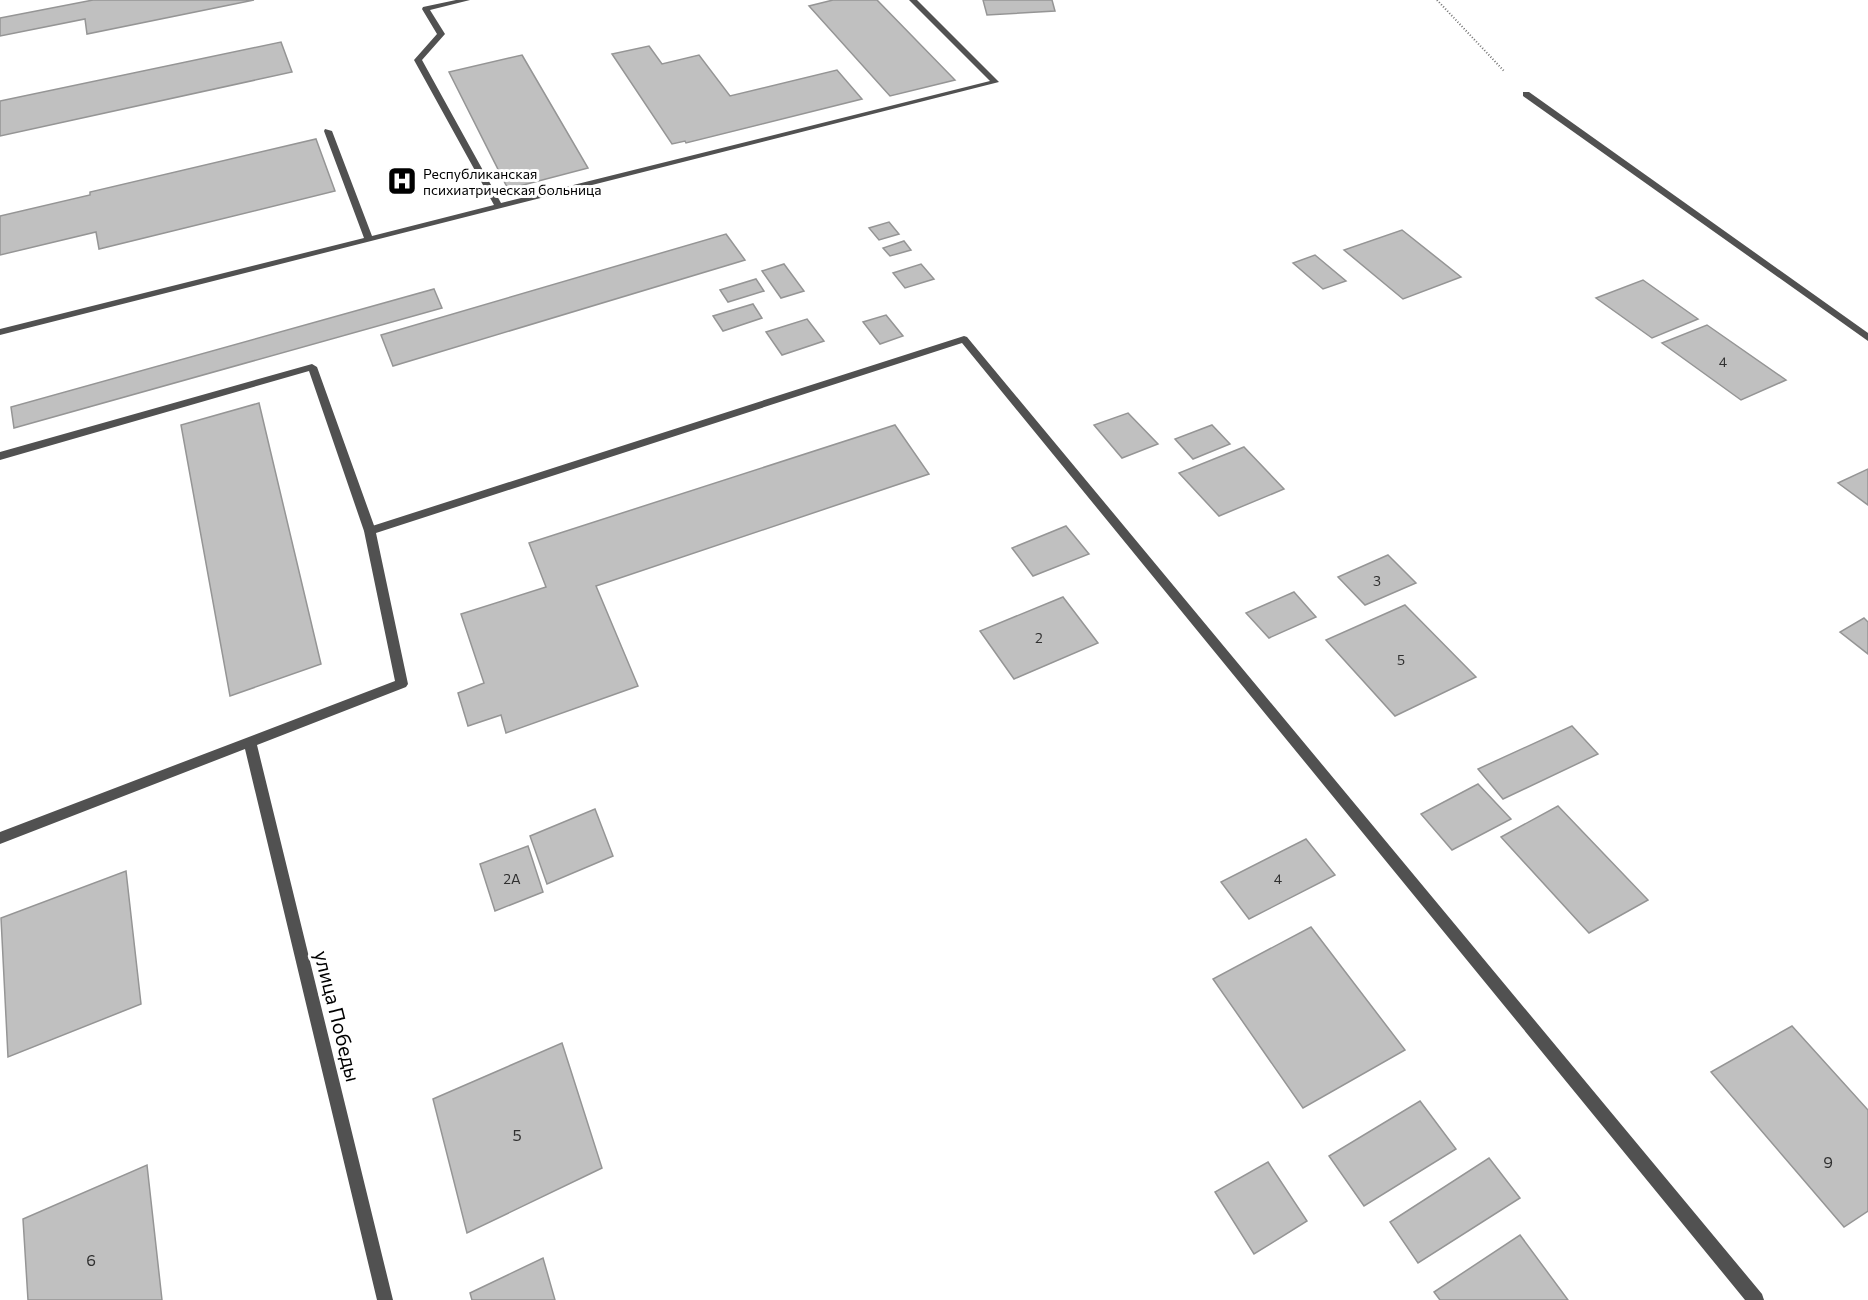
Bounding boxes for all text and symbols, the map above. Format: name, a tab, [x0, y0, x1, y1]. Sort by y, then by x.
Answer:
hospital icon: Республиканская психиатрическая больница	[386, 165, 418, 197]
place label: Республиканская психиатрическая больница	[423, 165, 601, 198]
house number: 4	[1719, 353, 1728, 370]
house number: 3	[1373, 572, 1381, 589]
house number: 2	[1035, 629, 1043, 646]
house number: 5	[1397, 651, 1405, 668]
house number: 2А	[503, 870, 521, 887]
house number: 4	[1274, 870, 1283, 887]
street label: улица Победы	[310, 948, 366, 1084]
house number: 5	[512, 1125, 522, 1144]
house number: 9	[1823, 1152, 1833, 1171]
house number: 6	[86, 1250, 96, 1269]

